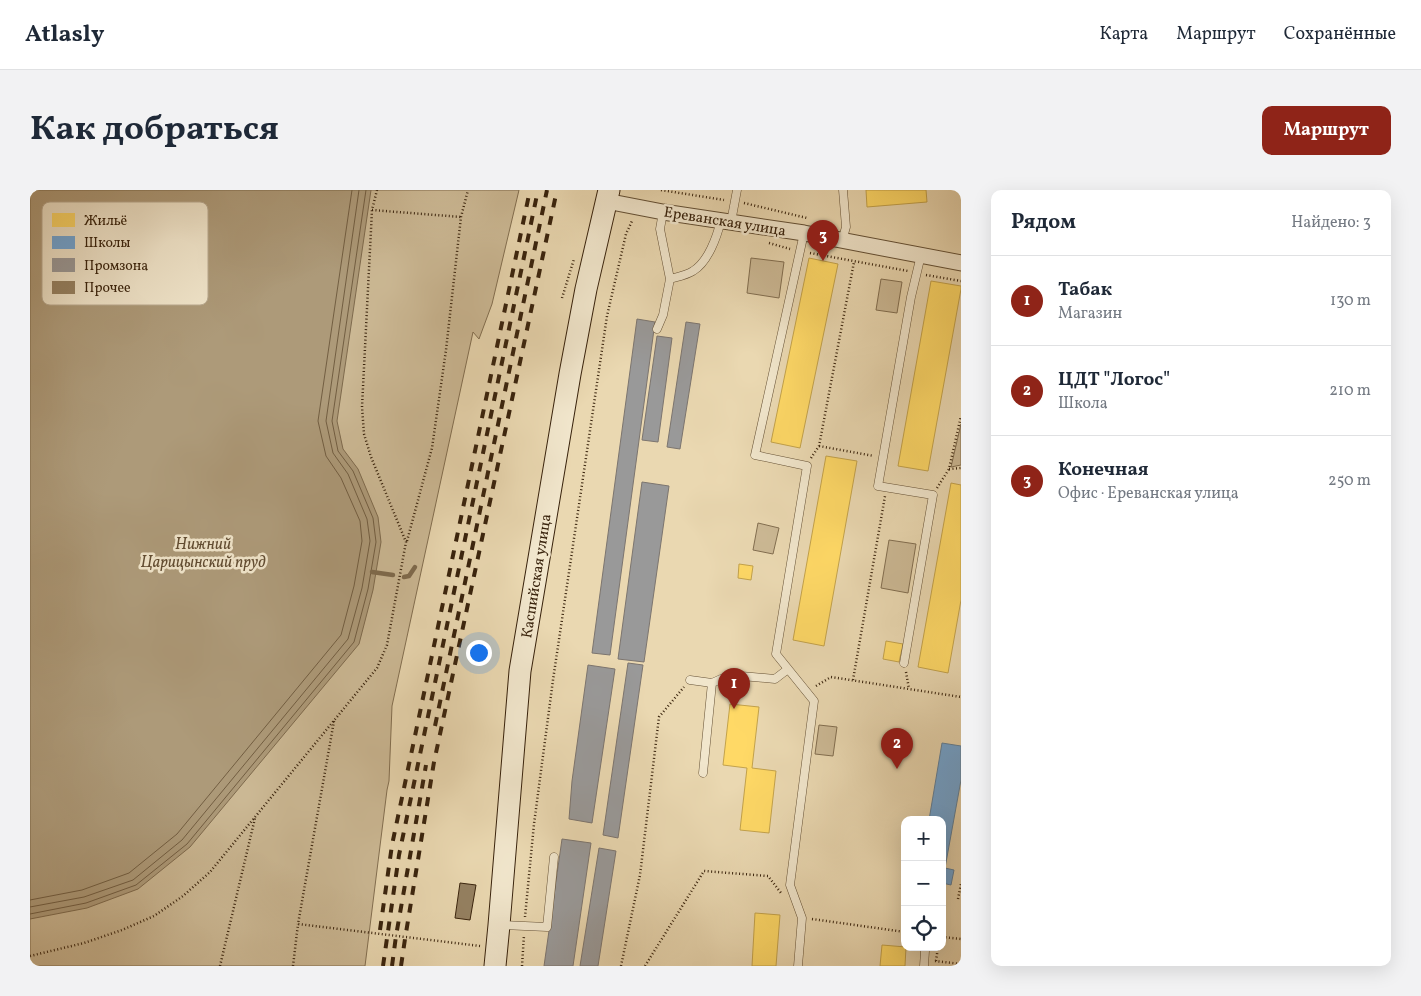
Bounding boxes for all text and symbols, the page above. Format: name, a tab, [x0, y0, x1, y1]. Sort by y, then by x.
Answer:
text: Atlasly	[25, 18, 104, 52]
text: Карта	[1099, 22, 1148, 47]
text: Маршрут	[1176, 22, 1256, 47]
text: Сохранённые	[1284, 22, 1396, 47]
text: Как добраться	[30, 106, 279, 154]
button: Маршрут	[1262, 106, 1391, 155]
legend	[42, 202, 208, 305]
street label: Ереванская улица	[662, 202, 787, 242]
text: Рядом	[1011, 208, 1076, 237]
text: Жильё	[84, 212, 128, 231]
text: Найдено: 3	[1291, 212, 1371, 234]
pin: 3	[807, 220, 839, 261]
text: Школы	[84, 234, 130, 253]
text: Промзона	[84, 257, 148, 276]
text: Табак	[1058, 277, 1112, 303]
text: Прочее	[84, 279, 131, 298]
text: 1	[1024, 290, 1030, 312]
text: 130 m	[1330, 290, 1371, 312]
text: Магазин	[1058, 303, 1122, 325]
text: ЦДТ "Логос"	[1058, 367, 1170, 393]
text: 2	[1023, 380, 1031, 402]
text: 210 m	[1329, 380, 1371, 402]
text: Школа	[1058, 393, 1108, 415]
text: Конечная	[1058, 457, 1149, 483]
text: 3	[1023, 470, 1031, 492]
text: 250 m	[1328, 470, 1371, 492]
text: Офис · Ереванская улица	[1058, 483, 1239, 505]
street label: Каспийская улица	[517, 513, 558, 640]
water label: Нижний Царицынский пруд	[141, 534, 266, 574]
your location	[466, 640, 492, 666]
pin: 1	[718, 668, 750, 709]
pin: 2	[881, 728, 913, 769]
map controls	[901, 816, 946, 951]
button: +	[901, 816, 946, 861]
button: −	[901, 861, 946, 906]
button: locate	[901, 906, 946, 951]

